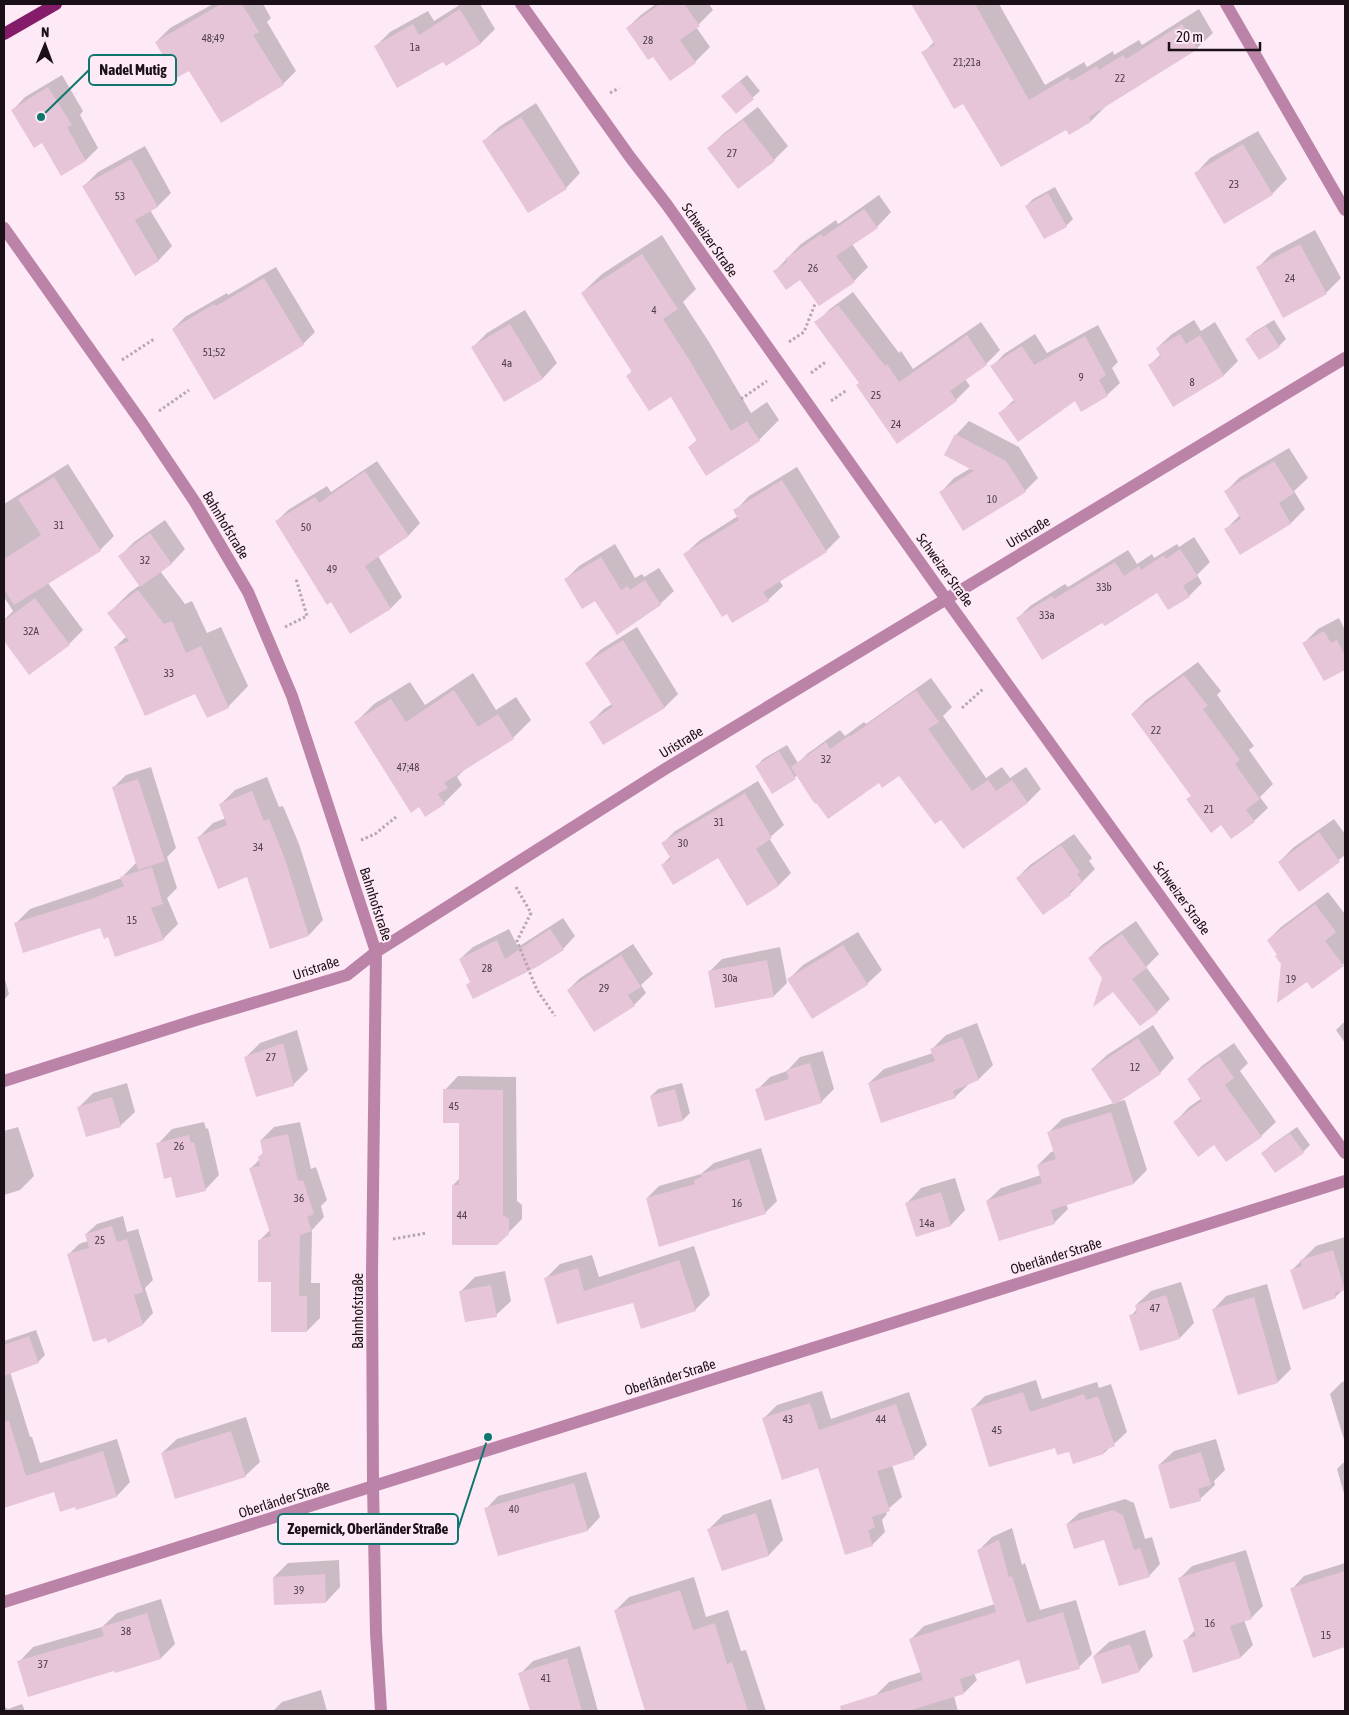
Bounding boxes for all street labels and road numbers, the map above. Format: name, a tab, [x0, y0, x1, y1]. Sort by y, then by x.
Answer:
street label: Schweizer Straße	[679, 200, 741, 280]
street label: Bahnhofstraße	[200, 488, 252, 562]
street label: Uristraße	[1003, 513, 1053, 551]
street label: Schweizer Straße	[913, 530, 977, 610]
street label: Uristraße	[656, 723, 706, 761]
street label: Schweizer Straße	[1150, 858, 1214, 938]
street label: Bahnhofstraße	[357, 865, 395, 943]
street label: Uristraße	[291, 953, 341, 983]
street label: Oberländer Straße	[1008, 1235, 1104, 1277]
street label: Bahnhofstraße	[350, 1273, 366, 1349]
street label: Oberländer Straße	[622, 1356, 718, 1398]
street label: Oberländer Straße	[237, 1477, 331, 1521]

